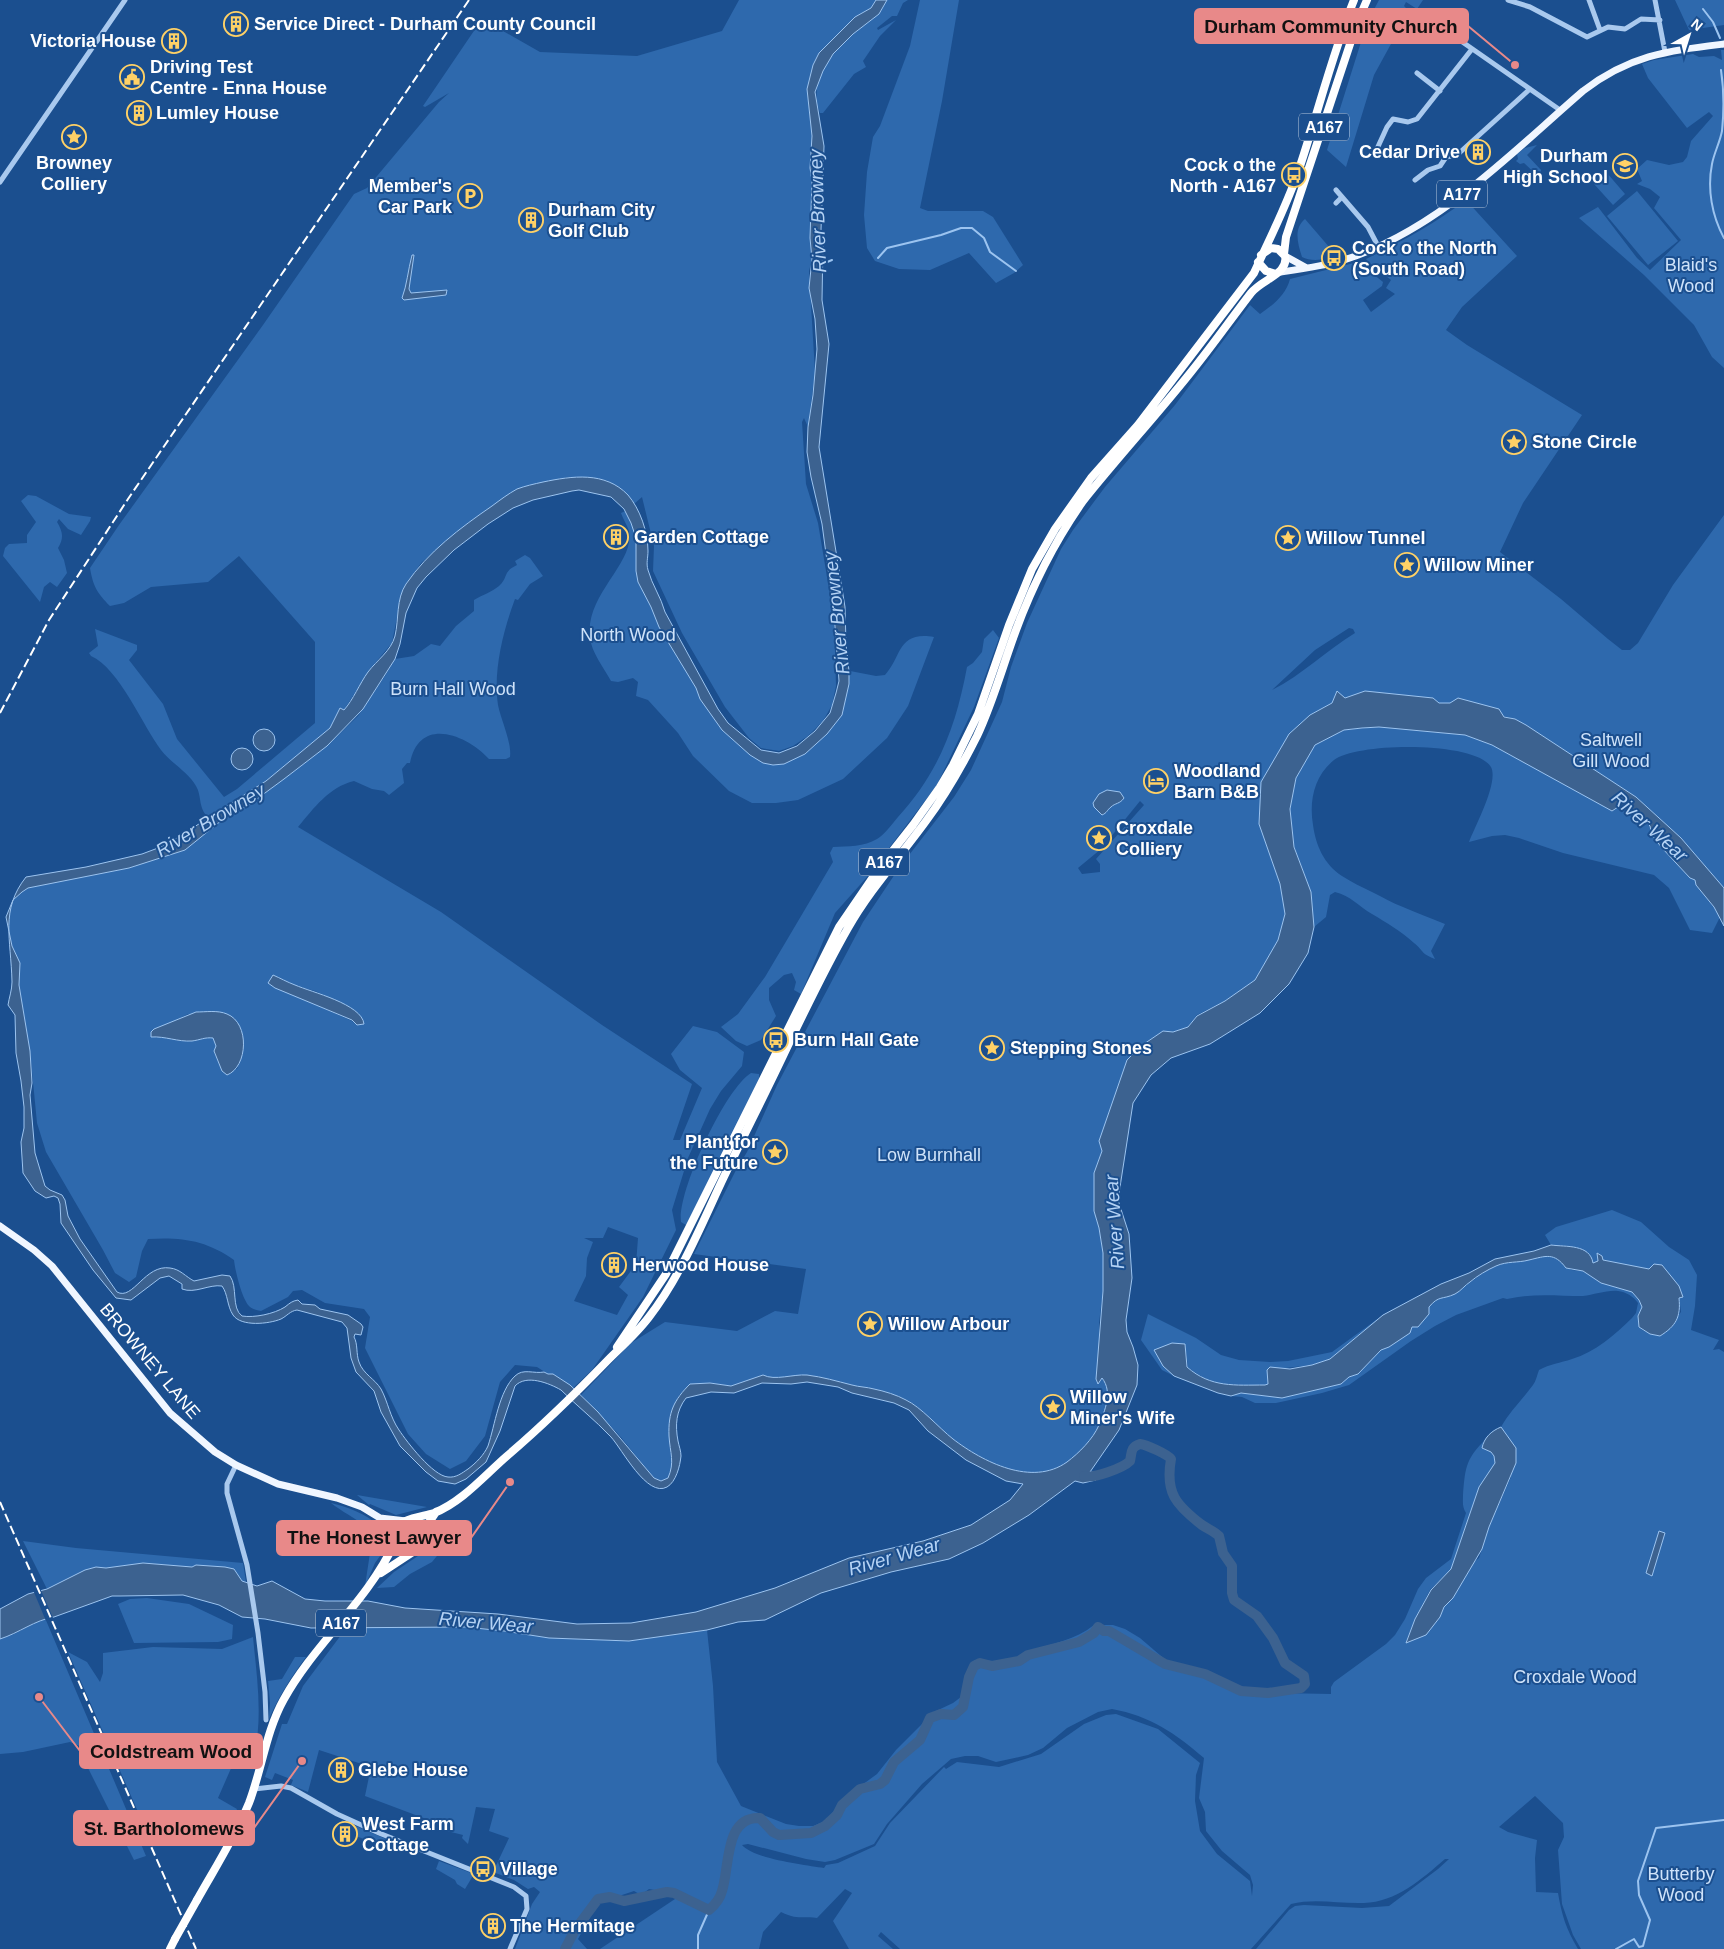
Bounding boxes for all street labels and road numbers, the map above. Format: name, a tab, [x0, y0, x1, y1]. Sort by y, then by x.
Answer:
road number: A167	[1299, 114, 1349, 140]
road number: A177	[1437, 180, 1487, 208]
road number: A167	[859, 849, 909, 876]
street label: BROWNEY LANE	[96, 1299, 204, 1423]
road number: A167	[316, 1610, 366, 1636]

